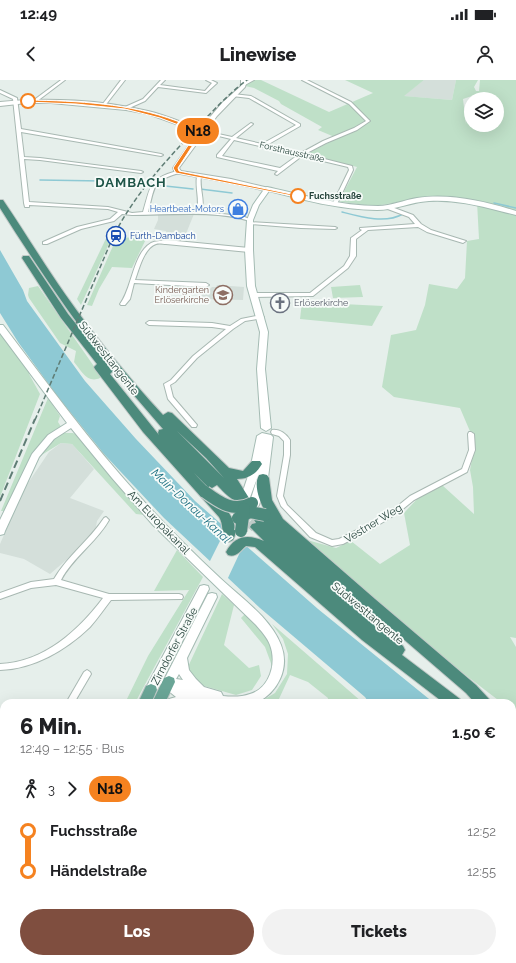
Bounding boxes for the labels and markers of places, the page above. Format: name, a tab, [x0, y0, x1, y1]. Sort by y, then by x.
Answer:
unlabelled marker	[20, 93, 36, 109]
marker: Fuchsstraße	[290, 188, 306, 204]
place label: Fuchsstraße	[309, 191, 362, 201]
shop icon: Heartbeat-Motors	[227, 198, 249, 220]
place label: Heartbeat-Motors	[150, 204, 225, 214]
station icon: Fürth-Dambach	[105, 225, 127, 247]
place label: Fürth-Dambach	[130, 231, 196, 241]
school or university icon: Kindergarten Erlöserkirche	[212, 284, 234, 306]
place label: Kindergarten Erlöserkirche	[155, 285, 210, 305]
church icon: Erlöserkirche	[269, 292, 291, 314]
place label: Erlöserkirche	[294, 298, 349, 308]

